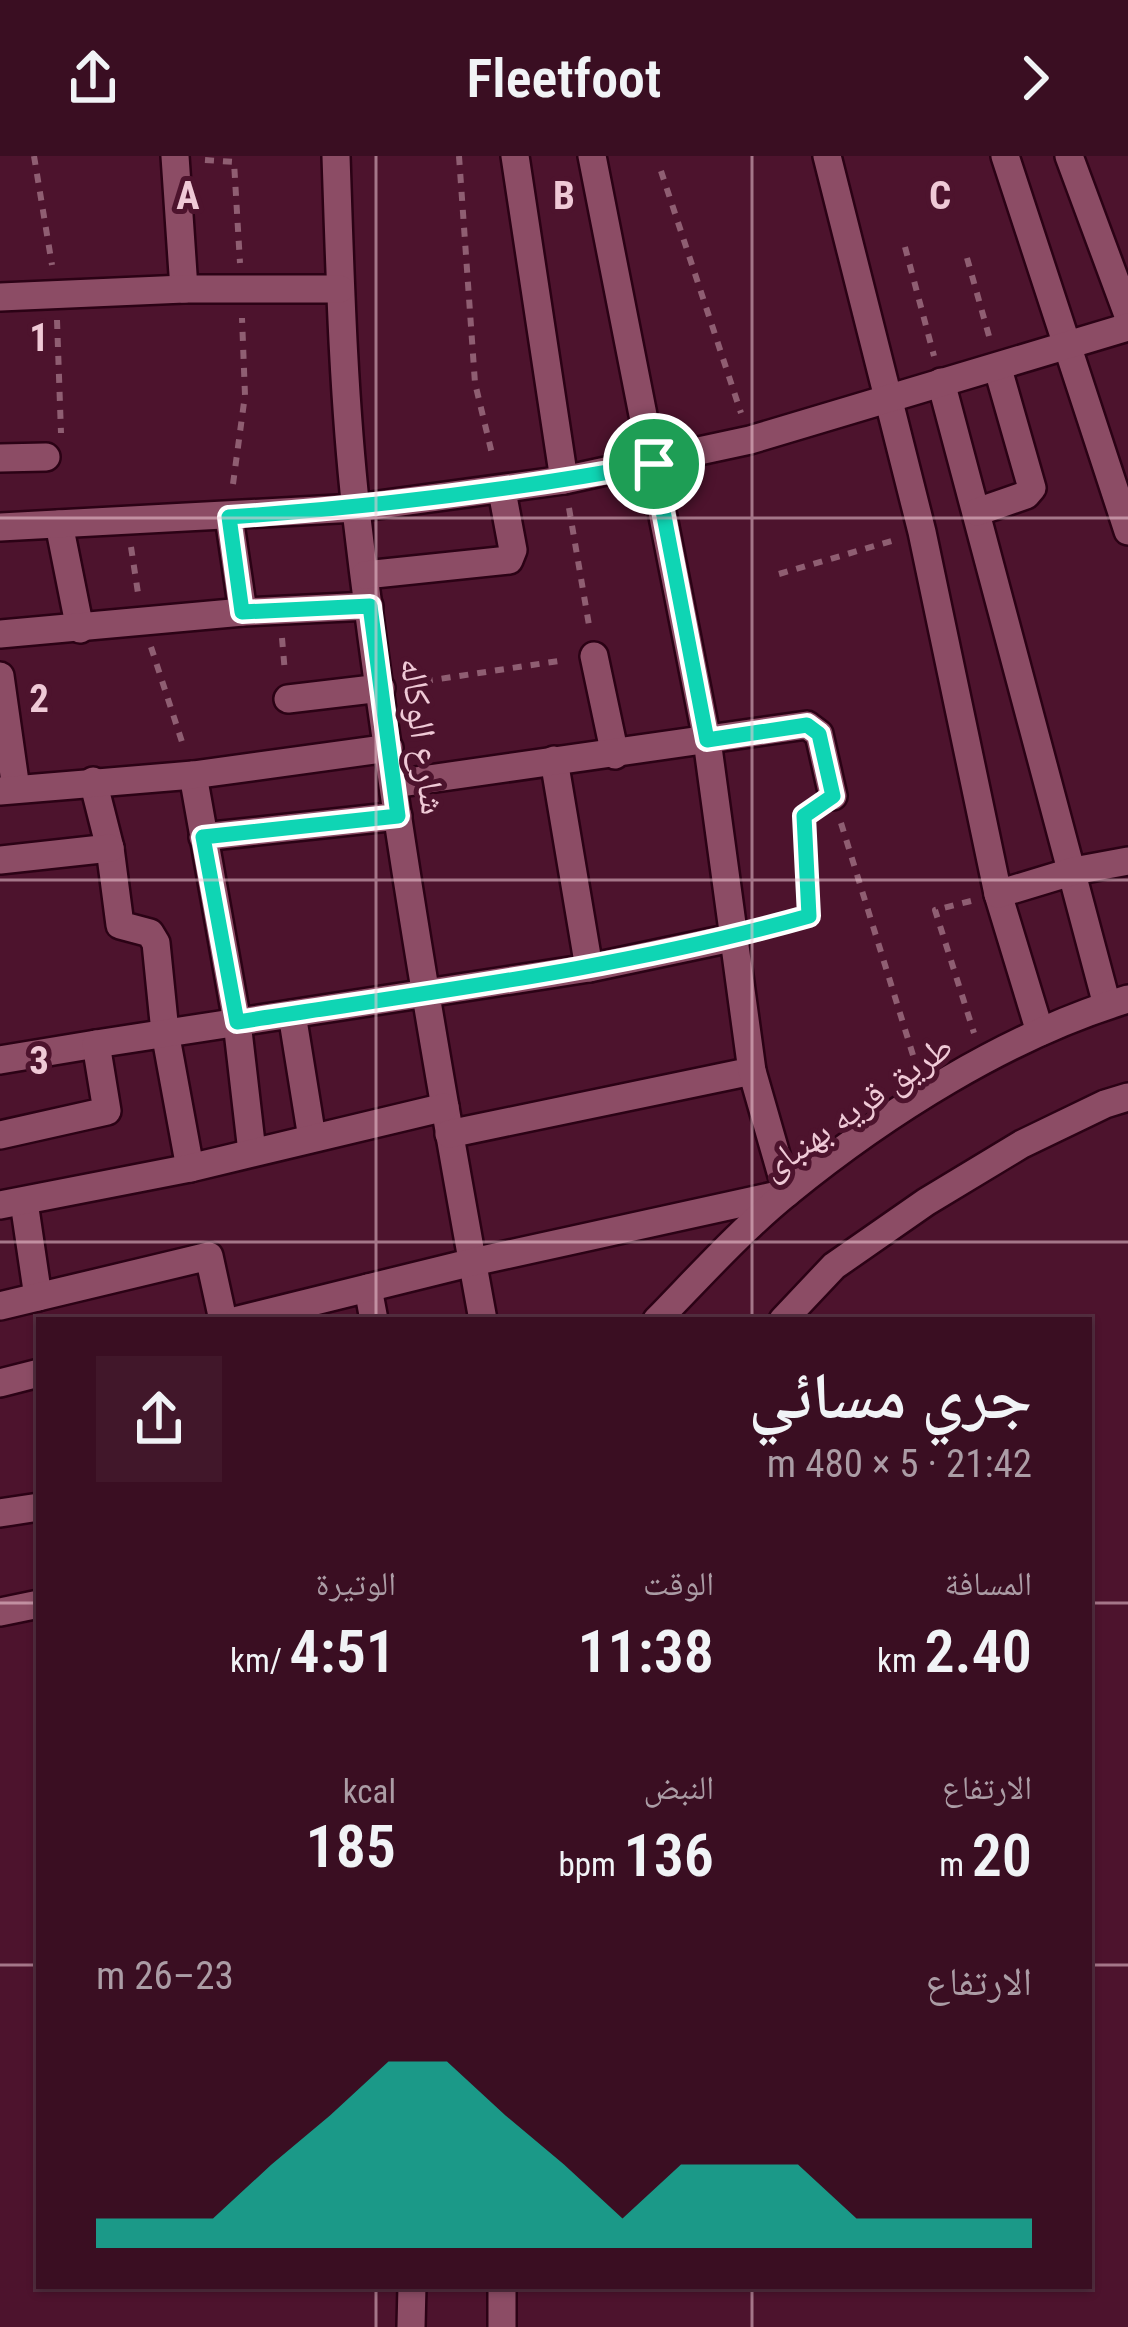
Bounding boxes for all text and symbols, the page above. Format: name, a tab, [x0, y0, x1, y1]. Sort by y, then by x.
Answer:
icon: share	[60, 45, 126, 111]
icon: forward	[1002, 45, 1068, 111]
text: Fleetfoot	[467, 47, 661, 110]
text: A	[176, 173, 200, 219]
text: B	[553, 173, 575, 219]
text: C	[929, 173, 951, 219]
text: 1	[29, 315, 49, 361]
pin	[603, 413, 705, 515]
icon: arrive	[621, 431, 687, 497]
street label: شارع الوكاله	[390, 655, 455, 817]
text: 2	[29, 676, 49, 722]
street label: طريق قريه بهنباى	[753, 1025, 961, 1188]
text: 3	[29, 1038, 49, 1084]
button: share	[96, 1356, 222, 1482]
text: جري مسائي	[748, 1357, 1032, 1434]
text: 21:42 · 5 × 480 m	[767, 1441, 1032, 1487]
text: الوتيرة	[316, 1564, 396, 1603]
text: الوقت	[643, 1564, 714, 1603]
text: المسافة	[945, 1564, 1032, 1603]
text: 4:51	[290, 1616, 396, 1687]
text: 11:38	[577, 1616, 714, 1687]
text: 2.40	[924, 1616, 1032, 1687]
text: /km	[230, 1641, 290, 1680]
text: km	[877, 1641, 924, 1680]
text: النبض	[644, 1768, 714, 1807]
text: الارتفاع	[942, 1768, 1032, 1807]
text: kcal	[343, 1772, 396, 1811]
text: 185	[305, 1811, 396, 1882]
text: 136	[623, 1820, 714, 1891]
text: 20	[972, 1820, 1032, 1891]
text: bpm	[558, 1845, 623, 1884]
text: m	[939, 1845, 972, 1884]
text: 23–26 m	[96, 1953, 234, 1999]
text: الارتفاع	[926, 1959, 1032, 2005]

